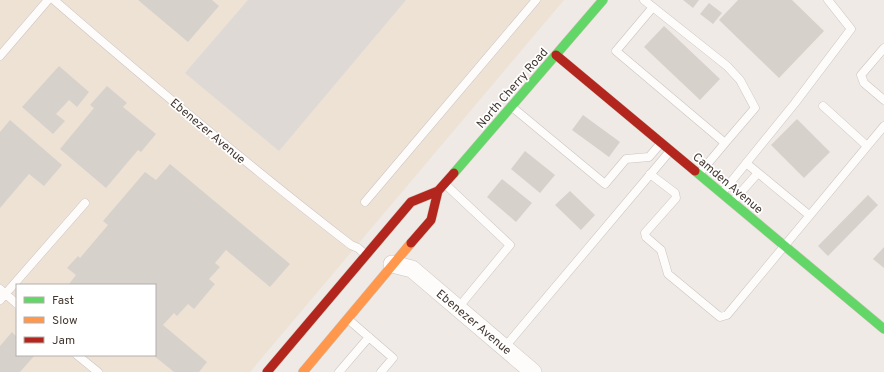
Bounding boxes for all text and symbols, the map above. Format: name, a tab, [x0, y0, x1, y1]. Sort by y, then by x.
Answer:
street label: North Cherry Road	[473, 45, 552, 132]
street label: Ebenezer Avenue	[166, 96, 248, 168]
street label: Camden Avenue	[689, 150, 766, 218]
legend	[16, 284, 156, 356]
street label: Ebenezer Avenue	[432, 287, 514, 359]
text: Fast	[52, 293, 74, 309]
text: Slow	[52, 313, 78, 329]
text: Jam	[52, 333, 75, 349]

